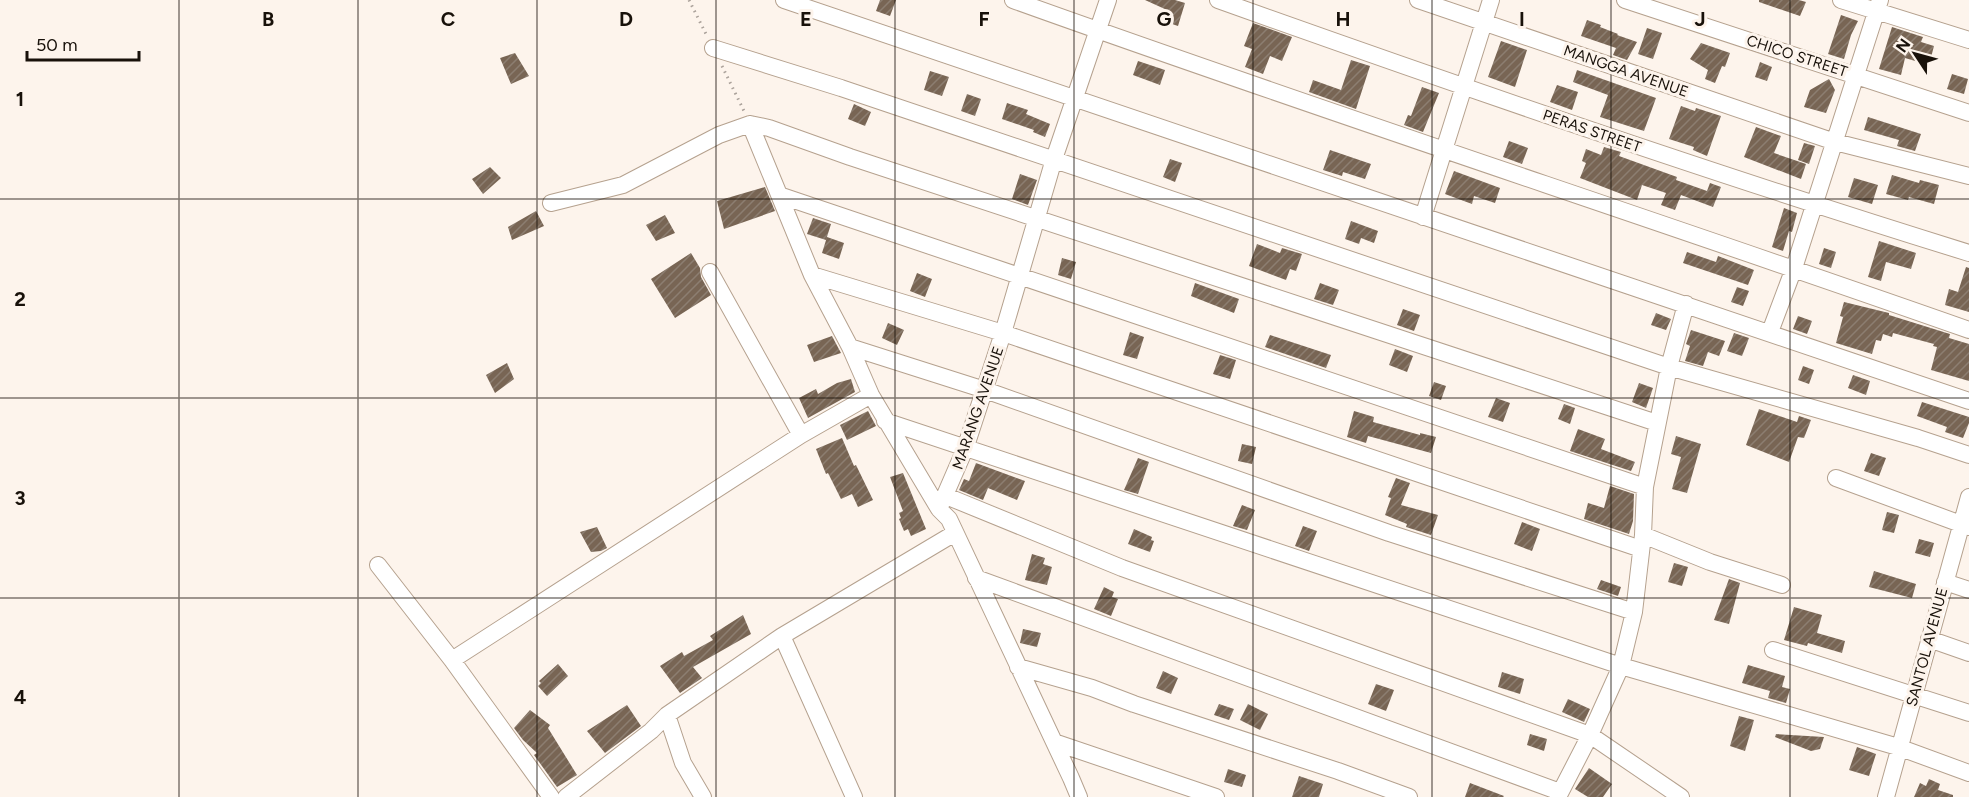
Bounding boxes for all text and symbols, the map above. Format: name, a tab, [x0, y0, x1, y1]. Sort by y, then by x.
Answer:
text: B	[262, 7, 274, 31]
text: C	[441, 7, 455, 31]
text: D	[619, 7, 633, 31]
text: E	[800, 7, 812, 31]
text: F	[978, 7, 990, 31]
text: G	[1157, 7, 1172, 31]
text: H	[1336, 7, 1351, 31]
text: I	[1519, 7, 1525, 31]
text: J	[1694, 7, 1706, 31]
scale bar	[27, 24, 140, 62]
north arrow	[1885, 24, 1945, 84]
street label: CHICO STREET	[1744, 31, 1850, 81]
text: 50 m	[36, 34, 78, 56]
text: N	[1892, 35, 1915, 56]
street label: MANGGA AVENUE	[1561, 41, 1691, 101]
text: 1	[16, 87, 24, 111]
street label: PERAS STREET	[1540, 106, 1644, 157]
text: 2	[14, 287, 26, 311]
street label: MARANG AVENUE	[948, 344, 1008, 472]
text: 3	[14, 486, 26, 510]
street label: SANTOL AVENUE	[1902, 586, 1952, 708]
text: 4	[14, 685, 27, 709]

